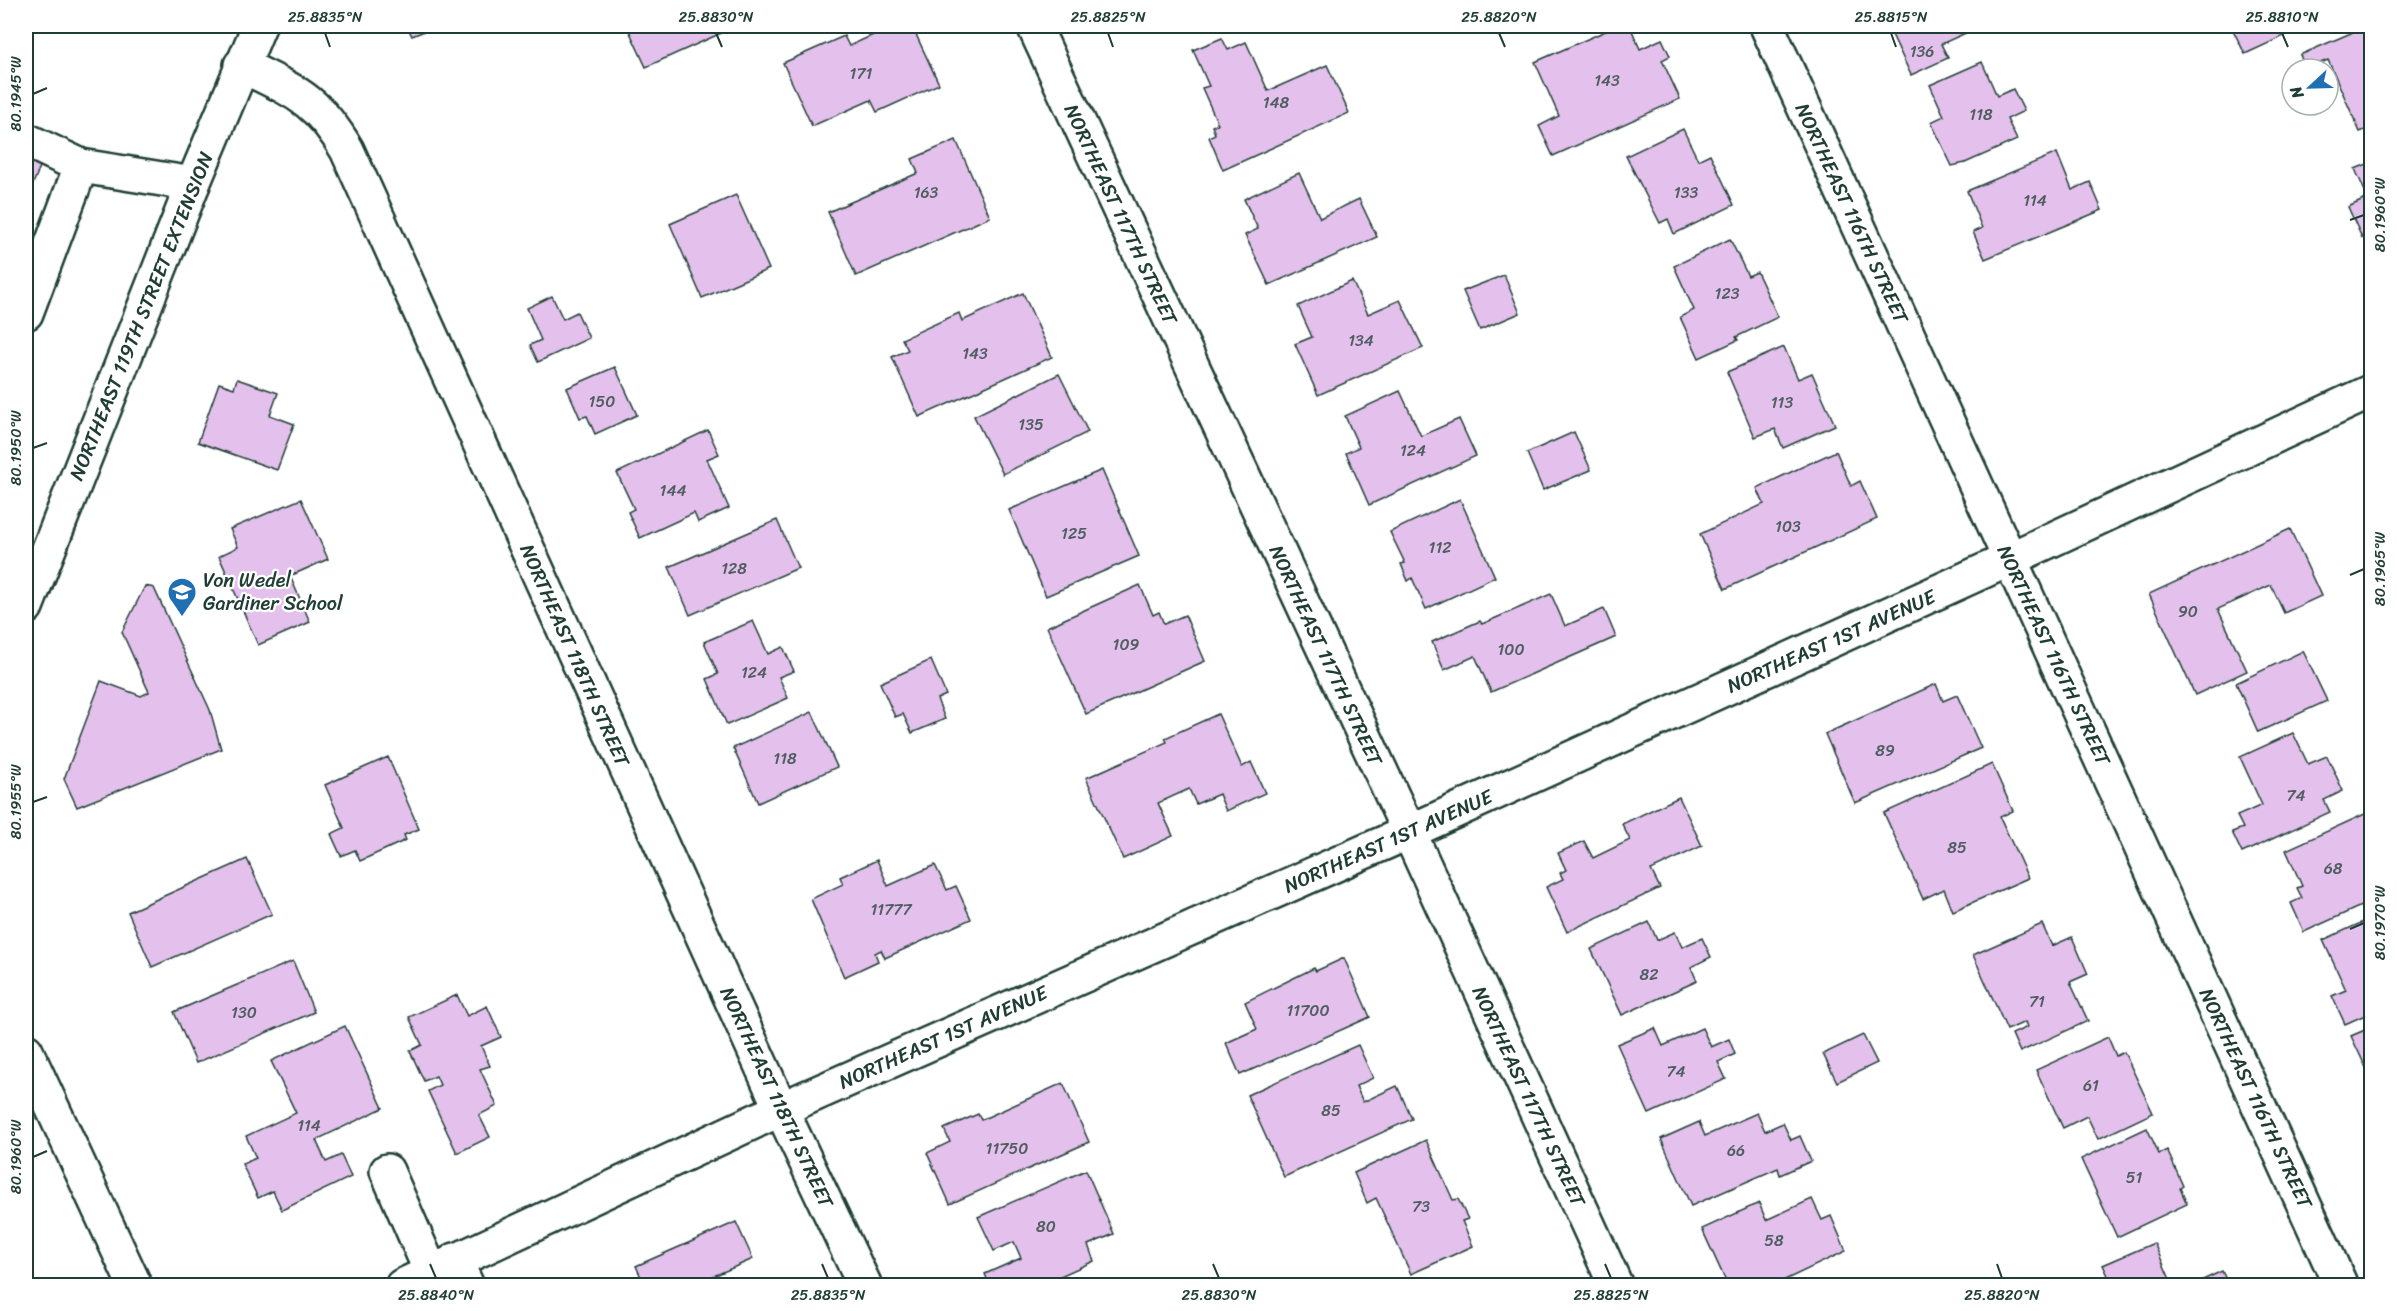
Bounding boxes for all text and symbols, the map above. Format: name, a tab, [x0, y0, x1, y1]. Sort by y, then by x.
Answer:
text: 25.8835°N	[288, 4, 363, 30]
text: 25.8830°N	[679, 4, 754, 30]
text: 25.8825°N	[1070, 4, 1146, 30]
text: 25.8820°N	[1461, 4, 1537, 30]
text: 25.8815°N	[1855, 4, 1928, 30]
text: 25.8810°N	[2245, 4, 2319, 30]
house number: 136	[1910, 37, 1934, 66]
text: 80.1945°W	[3, 56, 29, 132]
north arrow	[2280, 57, 2340, 117]
house number: 171	[850, 59, 873, 88]
house number: 143	[1594, 66, 1620, 95]
text: N	[2281, 81, 2312, 104]
house number: 148	[1263, 88, 1290, 117]
street label: NORTHEAST 116TH STREET	[1785, 97, 1919, 330]
street label: NORTHEAST 117TH STREET	[1054, 98, 1188, 331]
house number: 118	[1969, 100, 1993, 129]
street label: NORTHEAST 119TH STREET EXTENSION	[59, 147, 224, 486]
text: 80.1960°W	[2367, 177, 2393, 252]
house number: 163	[914, 178, 939, 207]
house number: 133	[1674, 178, 1698, 207]
house number: 114	[2023, 186, 2047, 215]
house number: 123	[1715, 279, 1740, 308]
house number: 134	[1348, 326, 1374, 355]
house number: 143	[962, 339, 988, 368]
house number: 150	[589, 387, 615, 416]
house number: 113	[1771, 388, 1793, 417]
text: 80.1950°W	[3, 410, 29, 486]
house number: 135	[1018, 410, 1044, 439]
house number: 124	[1400, 436, 1426, 465]
house number: 144	[660, 476, 686, 505]
house number: 103	[1775, 512, 1801, 541]
house number: 125	[1061, 519, 1087, 548]
text: 80.1965°W	[2367, 531, 2393, 606]
house number: 112	[1429, 533, 1451, 562]
street label: NORTHEAST 118TH STREET	[510, 538, 640, 773]
street label: NORTHEAST 117TH STREET	[1259, 539, 1393, 772]
street label: NORTHEAST 116TH STREET	[1987, 539, 2121, 772]
house number: 128	[721, 554, 747, 583]
place label: Von Wedel Gardiner School	[203, 563, 344, 621]
school or university icon: Von Wedel Gardiner School	[166, 576, 198, 618]
street label: NORTHEAST 1ST AVENUE	[1721, 579, 1943, 703]
house number: 90	[2178, 597, 2198, 626]
house number: 109	[1113, 630, 1140, 659]
house number: 100	[1497, 635, 1525, 664]
house number: 124	[741, 658, 767, 687]
house number: 89	[1875, 736, 1895, 765]
house number: 118	[773, 744, 797, 773]
text: 80.1955°W	[3, 764, 29, 840]
street label: NORTHEAST 1ST AVENUE	[1278, 779, 1500, 903]
house number: 74	[2286, 781, 2306, 810]
house number: 85	[1947, 833, 1967, 862]
house number: 68	[2324, 854, 2343, 883]
text: 80.1970°W	[2367, 885, 2393, 960]
house number: 11777	[870, 895, 912, 924]
house number: 82	[1640, 960, 1658, 989]
street label: NORTHEAST 1ST AVENUE	[833, 975, 1055, 1099]
street label: NORTHEAST 117TH STREET	[1462, 980, 1596, 1213]
street label: NORTHEAST 118TH STREET	[710, 981, 844, 1215]
street label: NORTHEAST 116TH STREET	[2189, 982, 2323, 1215]
house number: 71	[2029, 987, 2045, 1016]
house number: 11700	[1286, 996, 1330, 1025]
house number: 130	[231, 998, 257, 1027]
house number: 74	[1666, 1057, 1686, 1086]
house number: 61	[2083, 1071, 2099, 1100]
house number: 85	[1321, 1096, 1341, 1125]
house number: 114	[297, 1111, 321, 1140]
text: 80.1960°W	[3, 1119, 29, 1194]
house number: 11750	[986, 1134, 1028, 1163]
house number: 66	[1727, 1136, 1745, 1165]
house number: 51	[2126, 1163, 2142, 1192]
house number: 73	[1412, 1192, 1430, 1221]
house number: 80	[1036, 1212, 1056, 1241]
house number: 58	[1764, 1226, 1784, 1255]
text: 25.8840°N	[398, 1282, 475, 1308]
text: 25.8835°N	[791, 1282, 866, 1308]
text: 25.8830°N	[1182, 1282, 1257, 1308]
text: 25.8825°N	[1573, 1282, 1649, 1308]
text: 25.8820°N	[1964, 1282, 2040, 1308]

